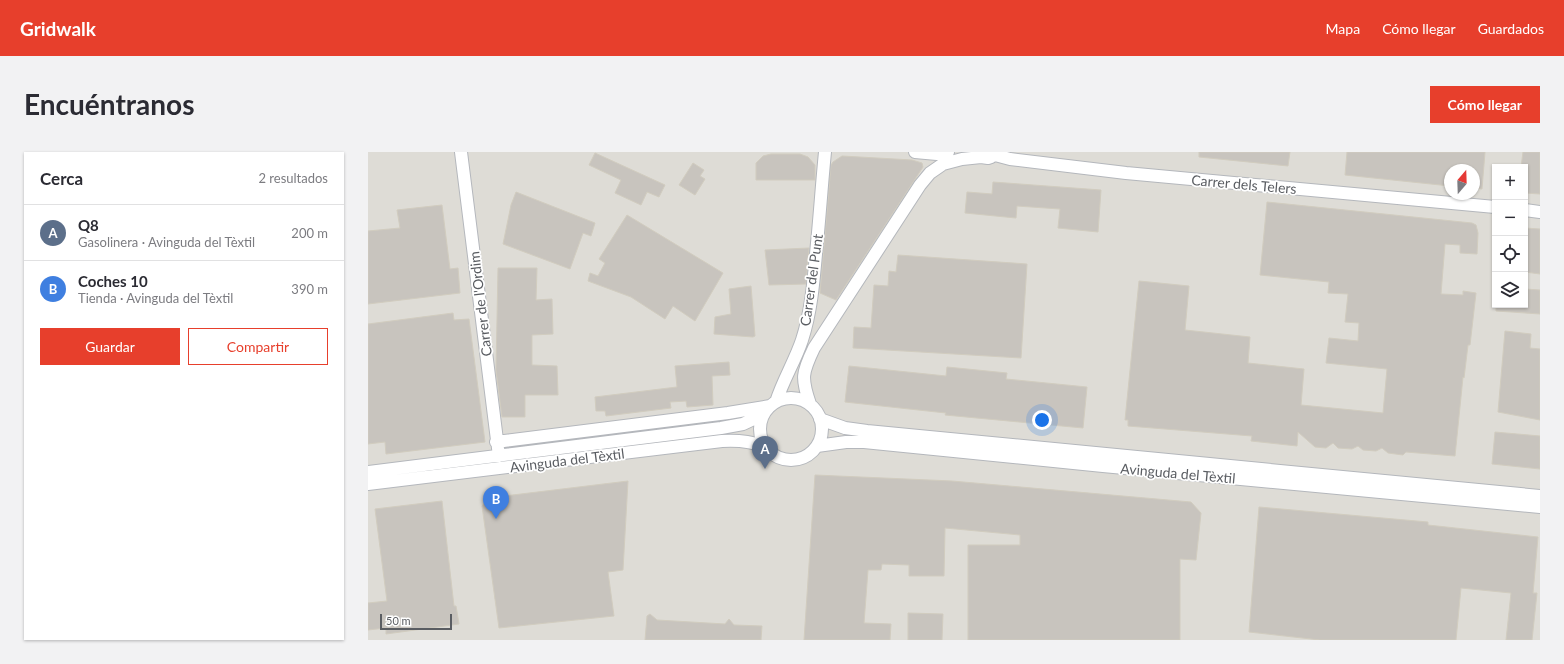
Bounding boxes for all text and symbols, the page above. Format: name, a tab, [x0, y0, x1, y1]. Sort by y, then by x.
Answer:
text: Gridwalk	[20, 17, 96, 40]
text: Mapa	[1326, 20, 1360, 37]
text: Cómo llegar	[1382, 20, 1456, 37]
text: Guardados	[1478, 20, 1544, 37]
button: Cómo llegar	[1430, 86, 1540, 123]
text: Encuéntranos	[24, 87, 195, 121]
north arrow	[1444, 164, 1480, 200]
map controls	[1492, 164, 1528, 308]
button: +	[1492, 164, 1528, 200]
text: Cerca	[40, 168, 83, 189]
text: 2 resultados	[258, 170, 328, 186]
street label: Carrer dels Telers	[1191, 171, 1297, 197]
button: −	[1492, 200, 1528, 236]
text: Q8	[78, 216, 99, 234]
text: A	[48, 225, 58, 241]
text: 200 m	[291, 225, 328, 241]
street label: Carrer del Punt	[796, 233, 826, 327]
text: Gasolinera · Avinguda del Tèxtil	[78, 234, 255, 250]
button: locate	[1492, 236, 1528, 272]
street label: Carrer de l'Ordim	[465, 251, 495, 357]
text: Coches 10	[78, 272, 148, 290]
button: layers	[1492, 272, 1528, 308]
text: B	[49, 281, 57, 297]
text: 390 m	[291, 281, 328, 297]
text: Tienda · Avinguda del Tèxtil	[78, 290, 233, 306]
button: Guardar	[40, 328, 180, 365]
button: Compartir	[188, 328, 328, 365]
your location	[1032, 410, 1052, 430]
pin: A	[752, 436, 778, 469]
street label: Avinguda del Tèxtil	[509, 445, 625, 475]
street label: Avinguda del Tèxtil	[1120, 460, 1236, 486]
pin: B	[483, 486, 509, 519]
scale bar	[380, 612, 452, 631]
text: 50 m	[386, 614, 411, 627]

